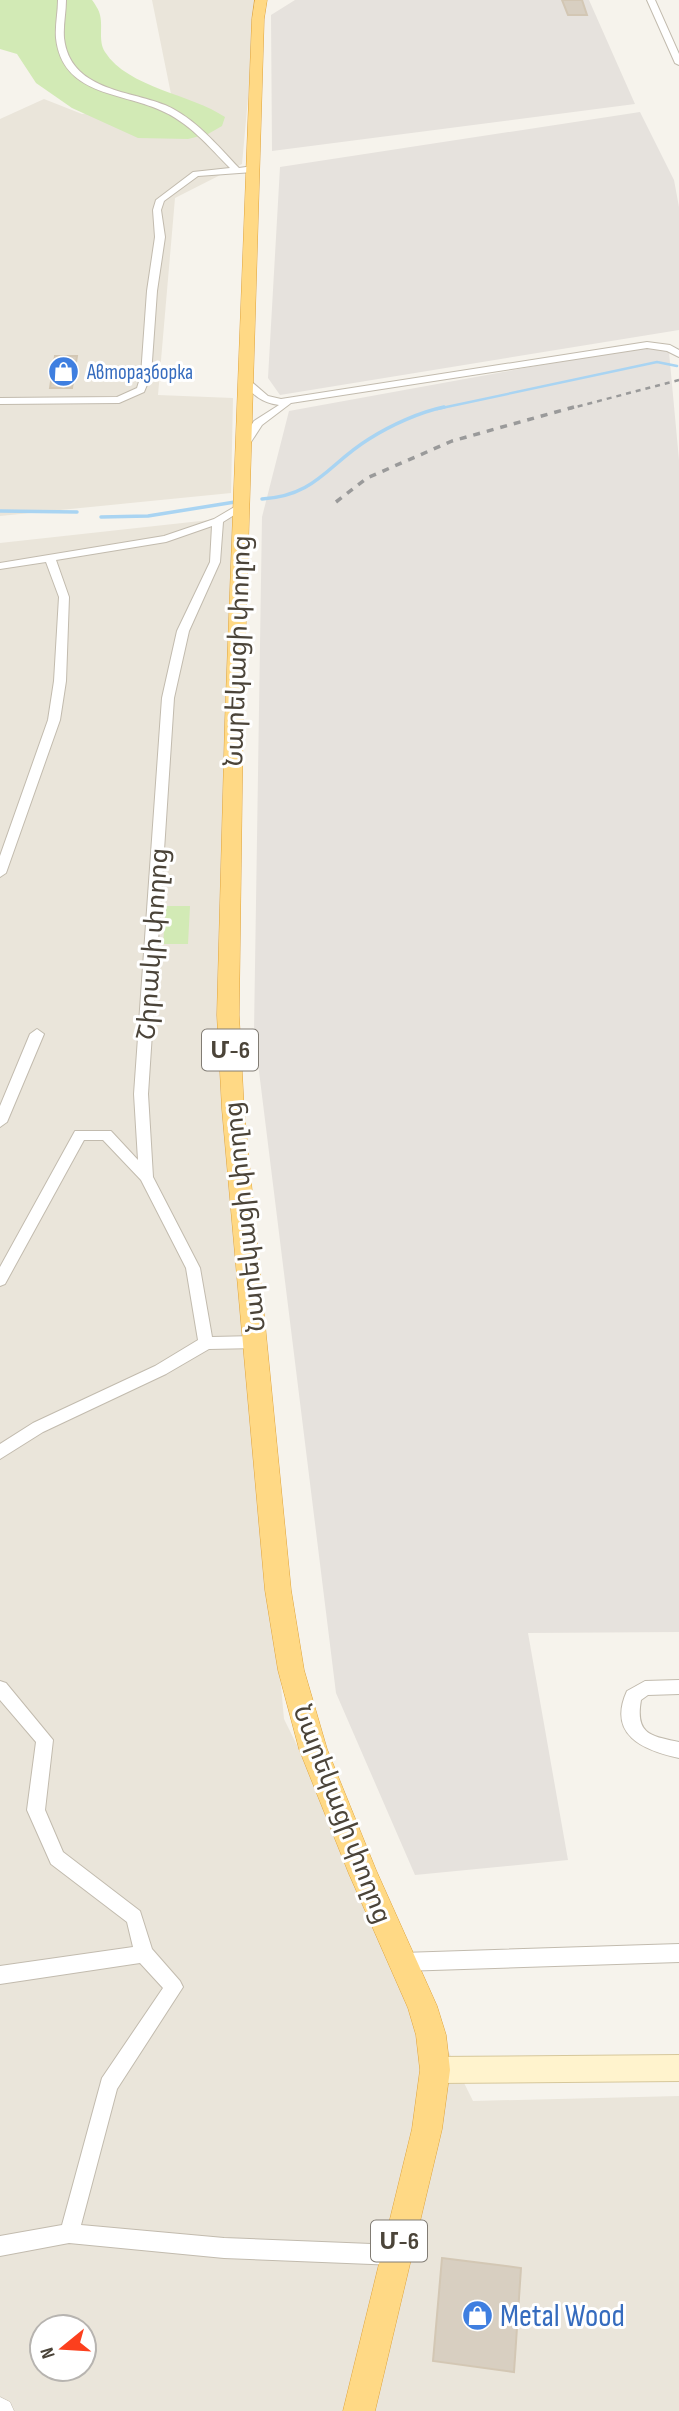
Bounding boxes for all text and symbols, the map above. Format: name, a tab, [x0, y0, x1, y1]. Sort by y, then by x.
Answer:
shop icon: Авторазборка	[47, 355, 81, 389]
place label: Авторазборка	[86, 360, 193, 385]
street label: Նարեկացի փողոց	[219, 535, 258, 767]
street label: Շիրակի փողոց	[131, 847, 176, 1041]
road number: Մ-6	[202, 1030, 258, 1070]
street label: Նարեկացի փողոց	[218, 1100, 273, 1334]
street label: Նարեկացի փողոց	[286, 1701, 398, 1928]
road number: Մ-6	[371, 2220, 427, 2262]
place label: Metal Wood	[500, 2297, 625, 2336]
shop icon: Metal Wood	[460, 2298, 494, 2332]
north arrow	[28, 2313, 98, 2383]
text: N	[36, 2344, 61, 2361]

